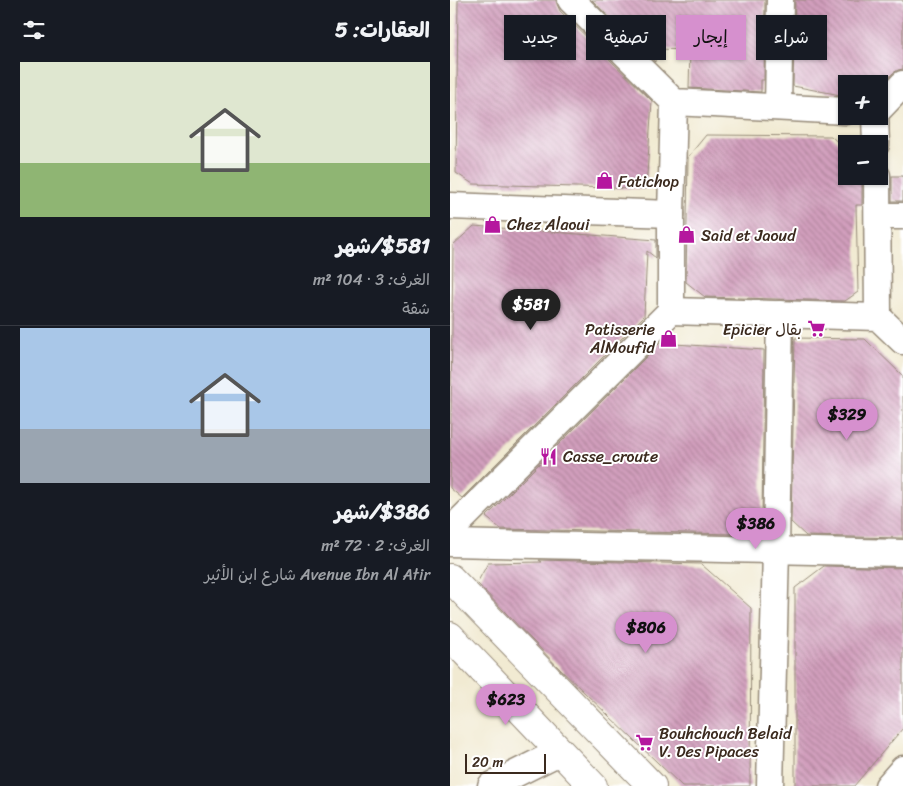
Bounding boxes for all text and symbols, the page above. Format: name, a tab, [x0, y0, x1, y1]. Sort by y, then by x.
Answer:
text: العقارات: 5	[335, 11, 430, 49]
chip: جديد	[504, 15, 576, 60]
chip: تصفية	[586, 15, 666, 60]
chip: إيجار	[676, 15, 746, 60]
chip: شراء	[756, 15, 827, 60]
icon: filters	[20, 16, 48, 44]
map controls	[838, 75, 888, 185]
button: +	[838, 75, 888, 125]
icon: home	[180, 95, 270, 185]
button: −	[838, 135, 888, 185]
place label: Fatichop	[618, 167, 679, 196]
shop icon: Fatichop	[594, 171, 614, 191]
place label: Chez Alaoui	[507, 210, 590, 239]
shop icon: Chez Alaoui	[483, 214, 503, 234]
place label: Said et Jaoud	[701, 221, 797, 250]
shop icon: Said et Jaoud	[677, 225, 697, 245]
text: $581/شهر	[336, 227, 430, 265]
text: الغرف: 3 · 104 m²	[313, 265, 430, 294]
pin: $581	[501, 288, 561, 331]
text: $581	[512, 290, 550, 319]
text: شقة	[402, 294, 430, 323]
place label: Patisserie AlMoufid	[585, 315, 657, 362]
place label: Epicier بقال	[723, 315, 802, 344]
supermarket icon: Epicier بقال	[806, 319, 826, 339]
shop icon: Patisserie AlMoufid	[659, 328, 679, 348]
icon: home	[180, 360, 270, 450]
pin: $329	[817, 398, 877, 441]
text: $329	[828, 400, 866, 429]
place label: Casse_croute	[563, 442, 658, 471]
restaurant icon: Casse_croute	[539, 446, 559, 466]
text: $386/شهر	[334, 493, 430, 531]
pin: $386	[726, 508, 786, 550]
text: $386	[737, 509, 775, 538]
text: الغرف: 2 · 72 m²	[321, 531, 430, 560]
text: Avenue Ibn Al Atir شارع ابن الأثير	[204, 560, 430, 589]
pin: $806	[616, 612, 676, 654]
text: $806	[626, 613, 666, 642]
pin: $623	[476, 684, 536, 726]
text: $623	[487, 685, 525, 714]
place label: Bouhchouch Belaid V. Des Pipaces	[659, 719, 793, 766]
supermarket icon: Bouhchouch Belaid V. Des Pipaces	[635, 732, 655, 752]
text: 20 m	[472, 750, 503, 775]
scale bar	[465, 751, 546, 774]

